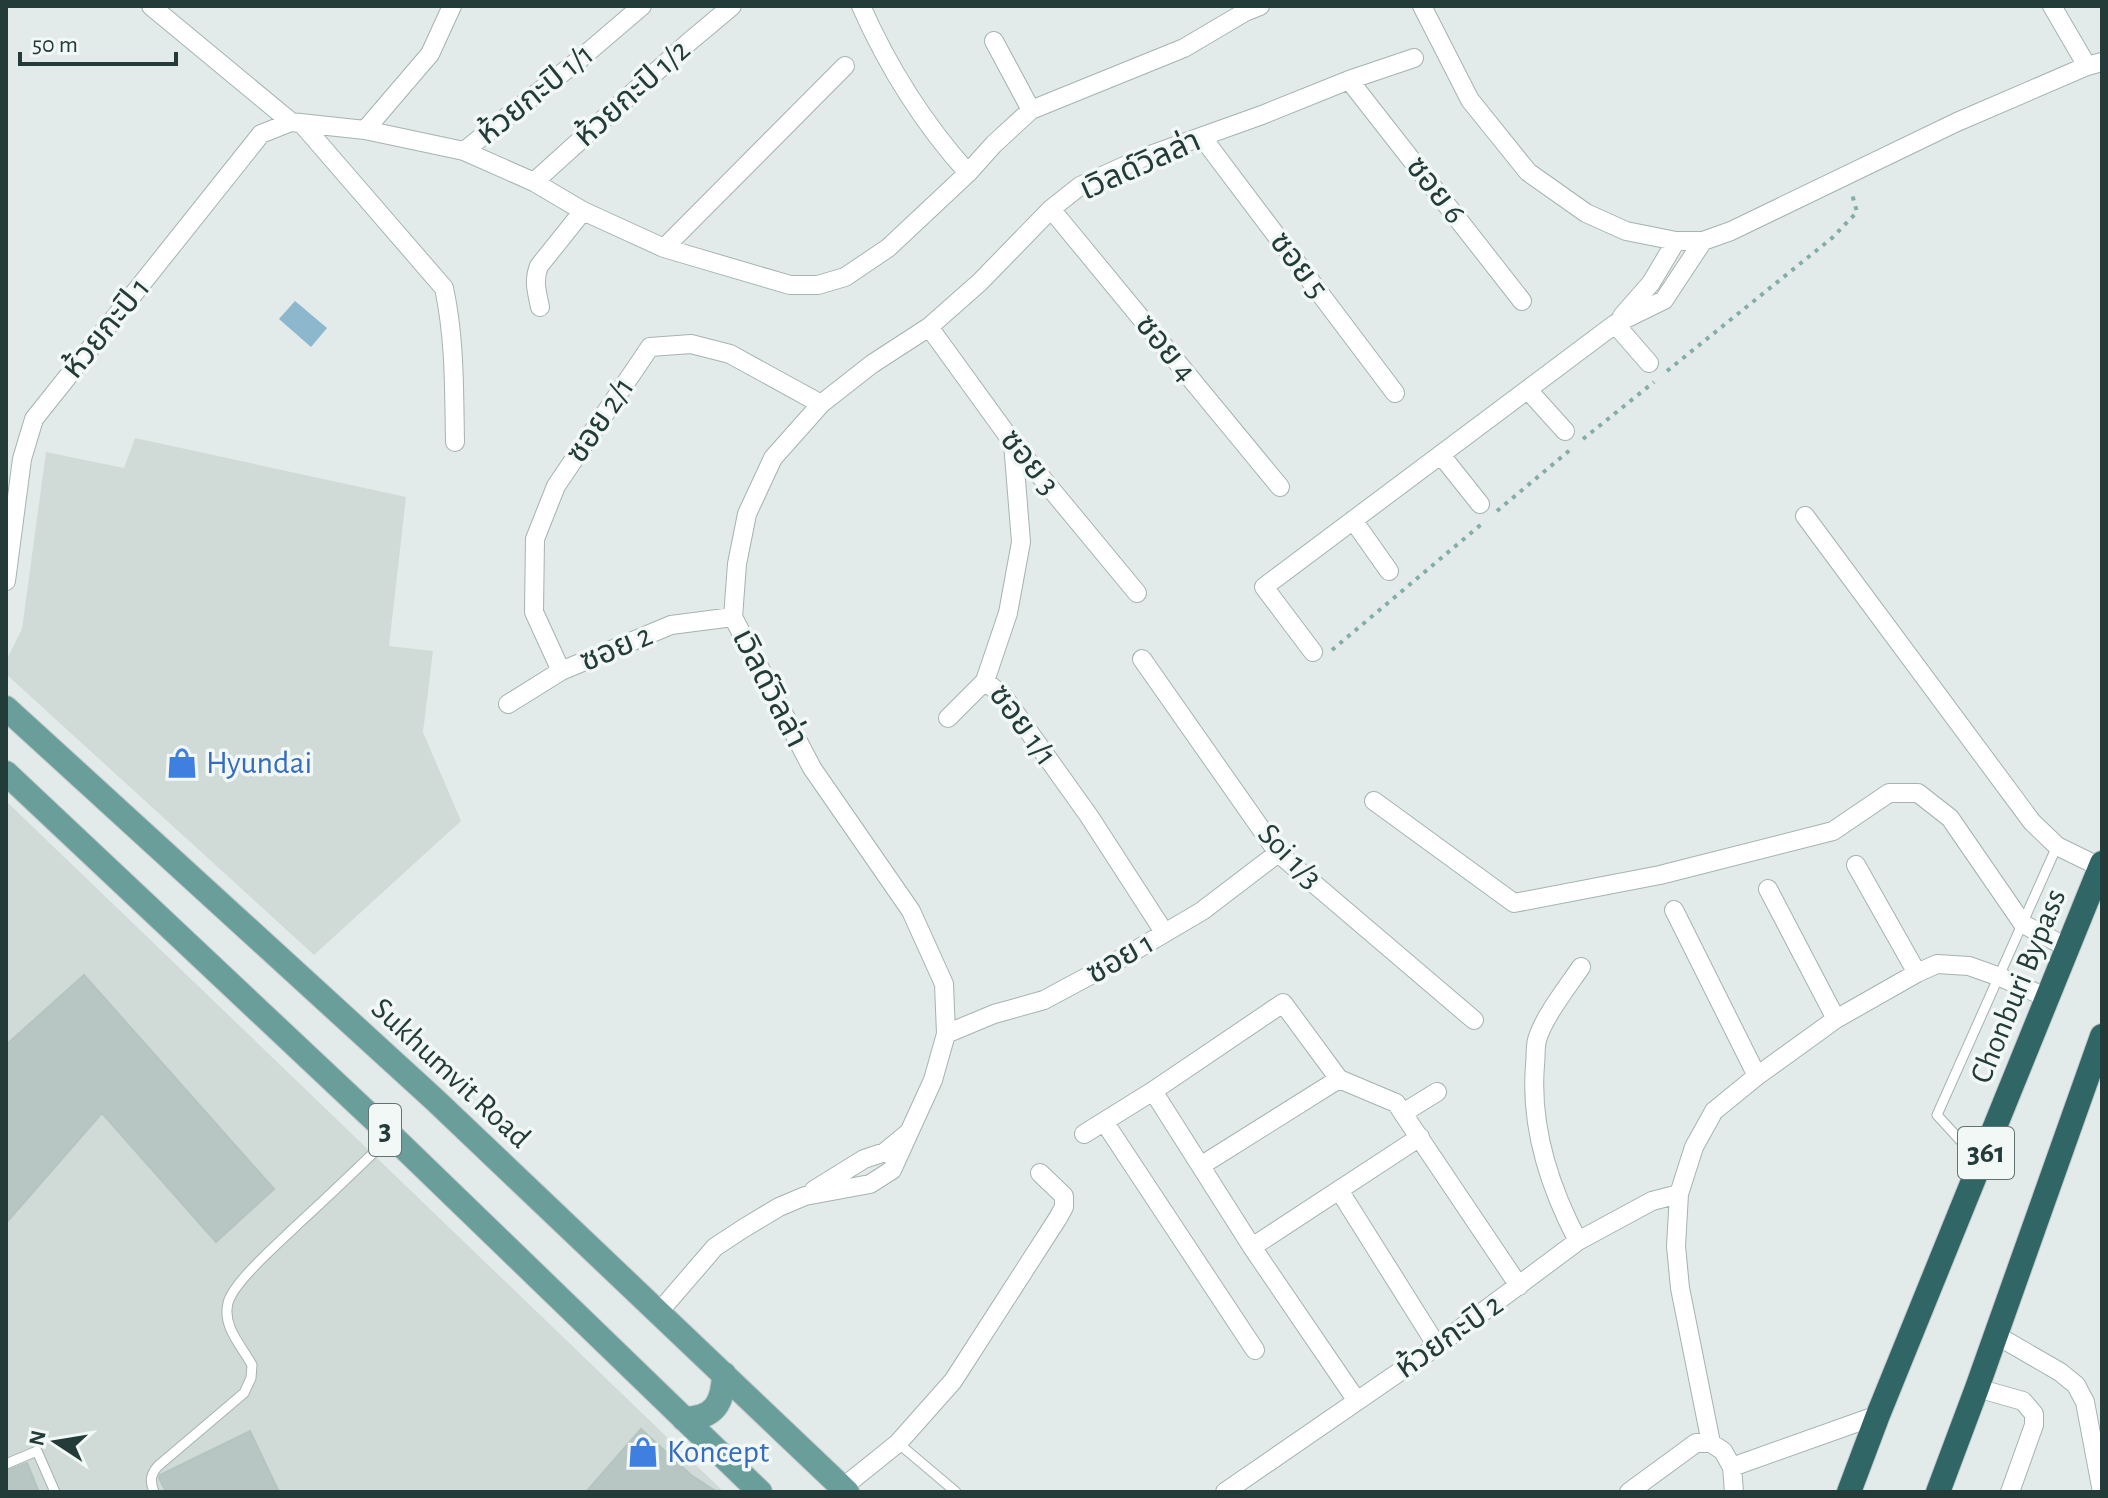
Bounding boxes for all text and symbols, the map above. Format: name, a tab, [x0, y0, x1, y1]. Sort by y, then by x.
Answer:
scale bar	[20, 16, 176, 66]
text: 50 m	[32, 33, 78, 57]
street label: ห้วยกะปิ 1/2	[568, 33, 696, 153]
street label: ห้วยกะปิ 1/1	[470, 37, 599, 150]
street label: เวิลด์วิลล่า	[1075, 123, 1205, 206]
street label: ซอย 6	[1400, 150, 1472, 230]
street label: ซอย 5	[1264, 226, 1334, 304]
street label: ห้วยกะปิ 1	[55, 271, 156, 384]
street label: ซอย 4	[1130, 308, 1202, 388]
street label: ซอย 2/1	[560, 372, 640, 468]
street label: ซอย 3	[994, 423, 1066, 501]
street label: ซอย 2	[575, 619, 657, 677]
street label: เวิลด์วิลล่า	[727, 623, 814, 752]
street label: ซอย 1/1	[983, 679, 1063, 771]
shop icon: Hyundai	[165, 746, 199, 780]
place label: Hyundai	[206, 747, 312, 779]
street label: Soi 1/3	[1252, 817, 1328, 895]
street label: Chonburi Bypass	[1964, 884, 2072, 1088]
street label: ซอย 1	[1081, 926, 1159, 990]
street label: Sukhumvit Road	[365, 992, 537, 1154]
road number: 3	[369, 1104, 401, 1156]
road number: 361	[1958, 1127, 2014, 1179]
street label: ห้วยกะปิ 2	[1389, 1287, 1508, 1384]
north arrow	[16, 1402, 96, 1482]
text: N	[25, 1428, 50, 1448]
shop icon: Koncept	[626, 1435, 660, 1469]
place label: Koncept	[667, 1436, 769, 1468]

